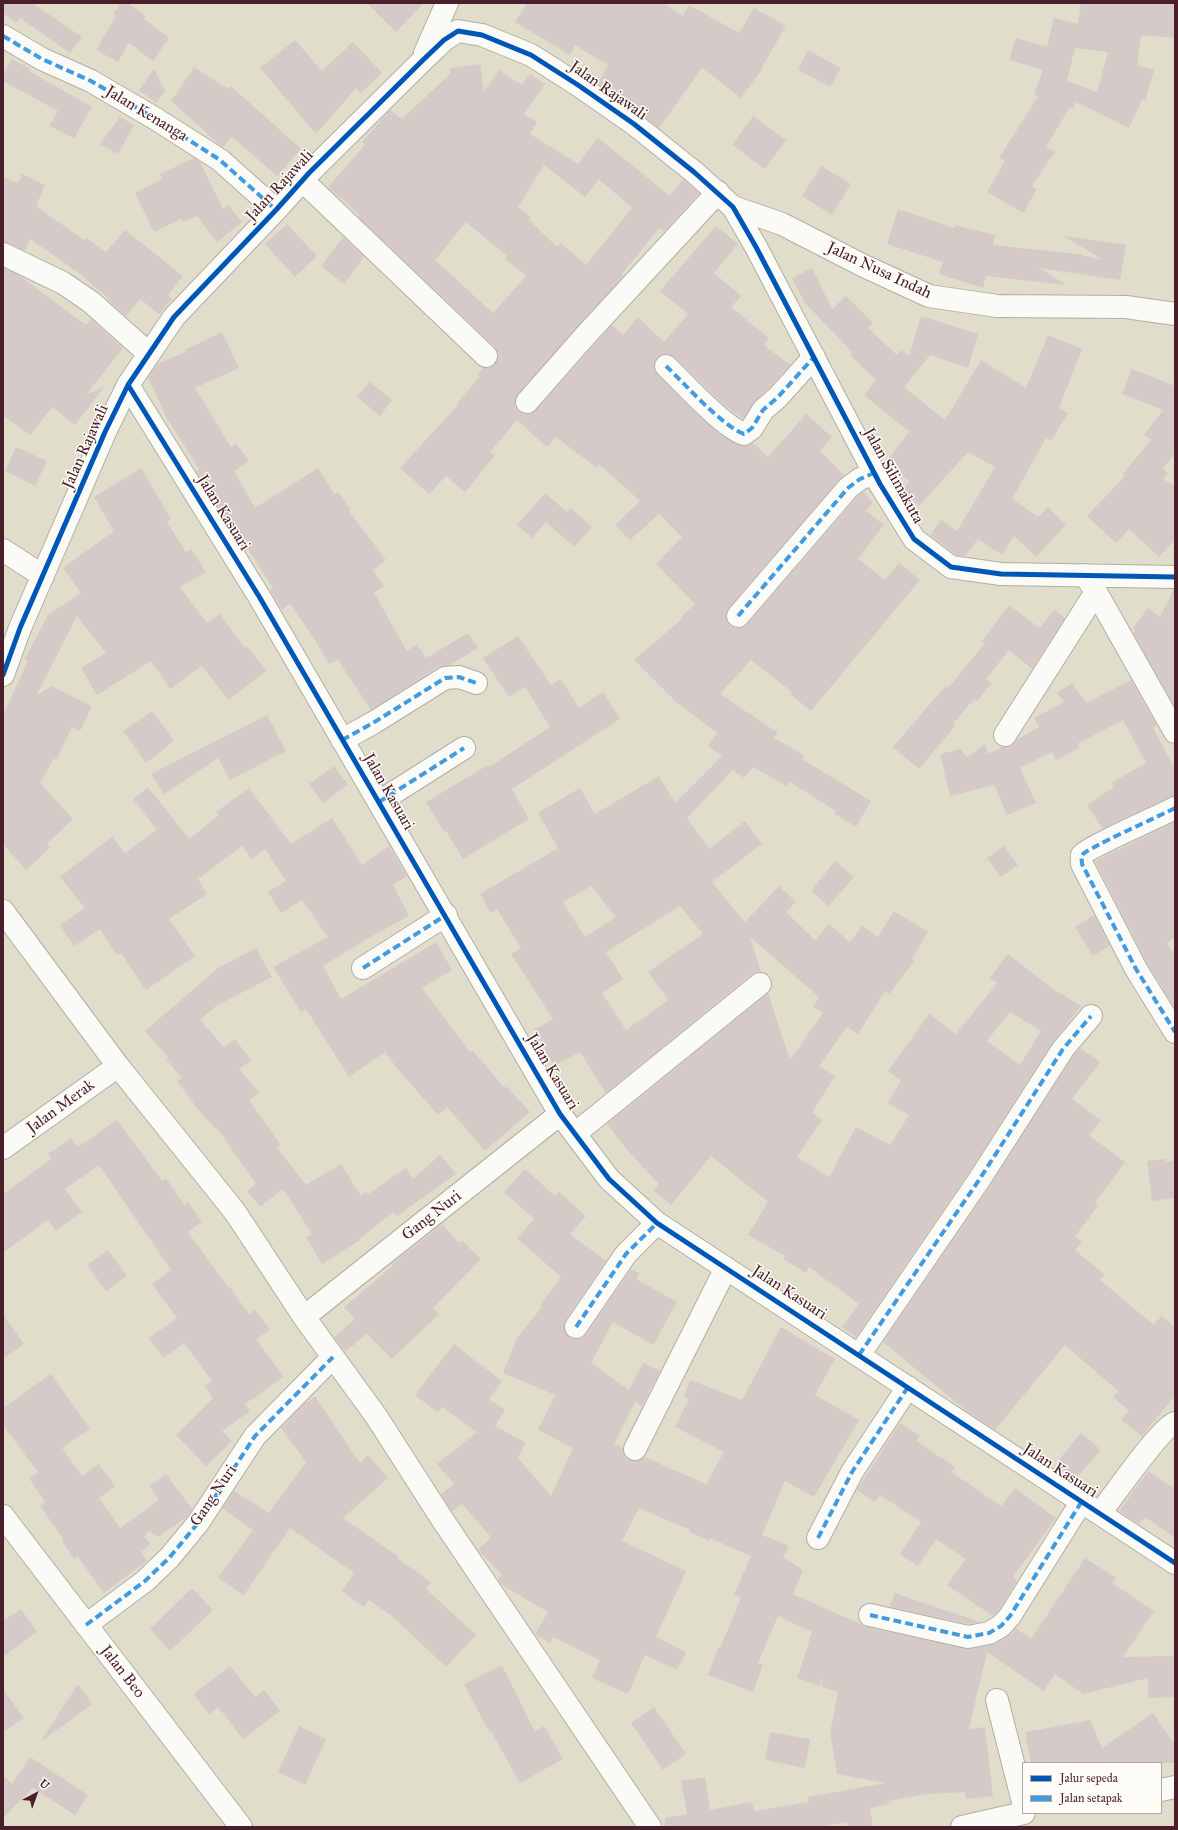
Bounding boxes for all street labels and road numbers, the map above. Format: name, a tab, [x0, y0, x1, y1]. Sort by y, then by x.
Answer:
street label: Jalan Rajawali	[565, 57, 651, 125]
street label: Jalan Kenanga	[102, 82, 190, 146]
street label: Jalan Rajawali	[242, 146, 318, 226]
street label: Jalan Nusa Indah	[824, 238, 934, 304]
street label: Jalan Rajawali	[59, 402, 113, 492]
street label: Jalan Silimakuta	[859, 425, 927, 527]
street label: Jalan Kasuari	[192, 472, 254, 554]
street label: Jalan Kasuari	[358, 750, 418, 834]
street label: Jalan Kasuari	[522, 1030, 582, 1114]
street label: Jalan Merak	[23, 1076, 99, 1138]
street label: Gang Nuri	[398, 1187, 466, 1245]
street label: Jalan Kasuari	[748, 1262, 830, 1324]
street label: Jalan Kasuari	[1019, 1440, 1101, 1502]
street label: Gang Nuri	[186, 1462, 242, 1530]
street label: Jalan Beo	[96, 1642, 148, 1702]

